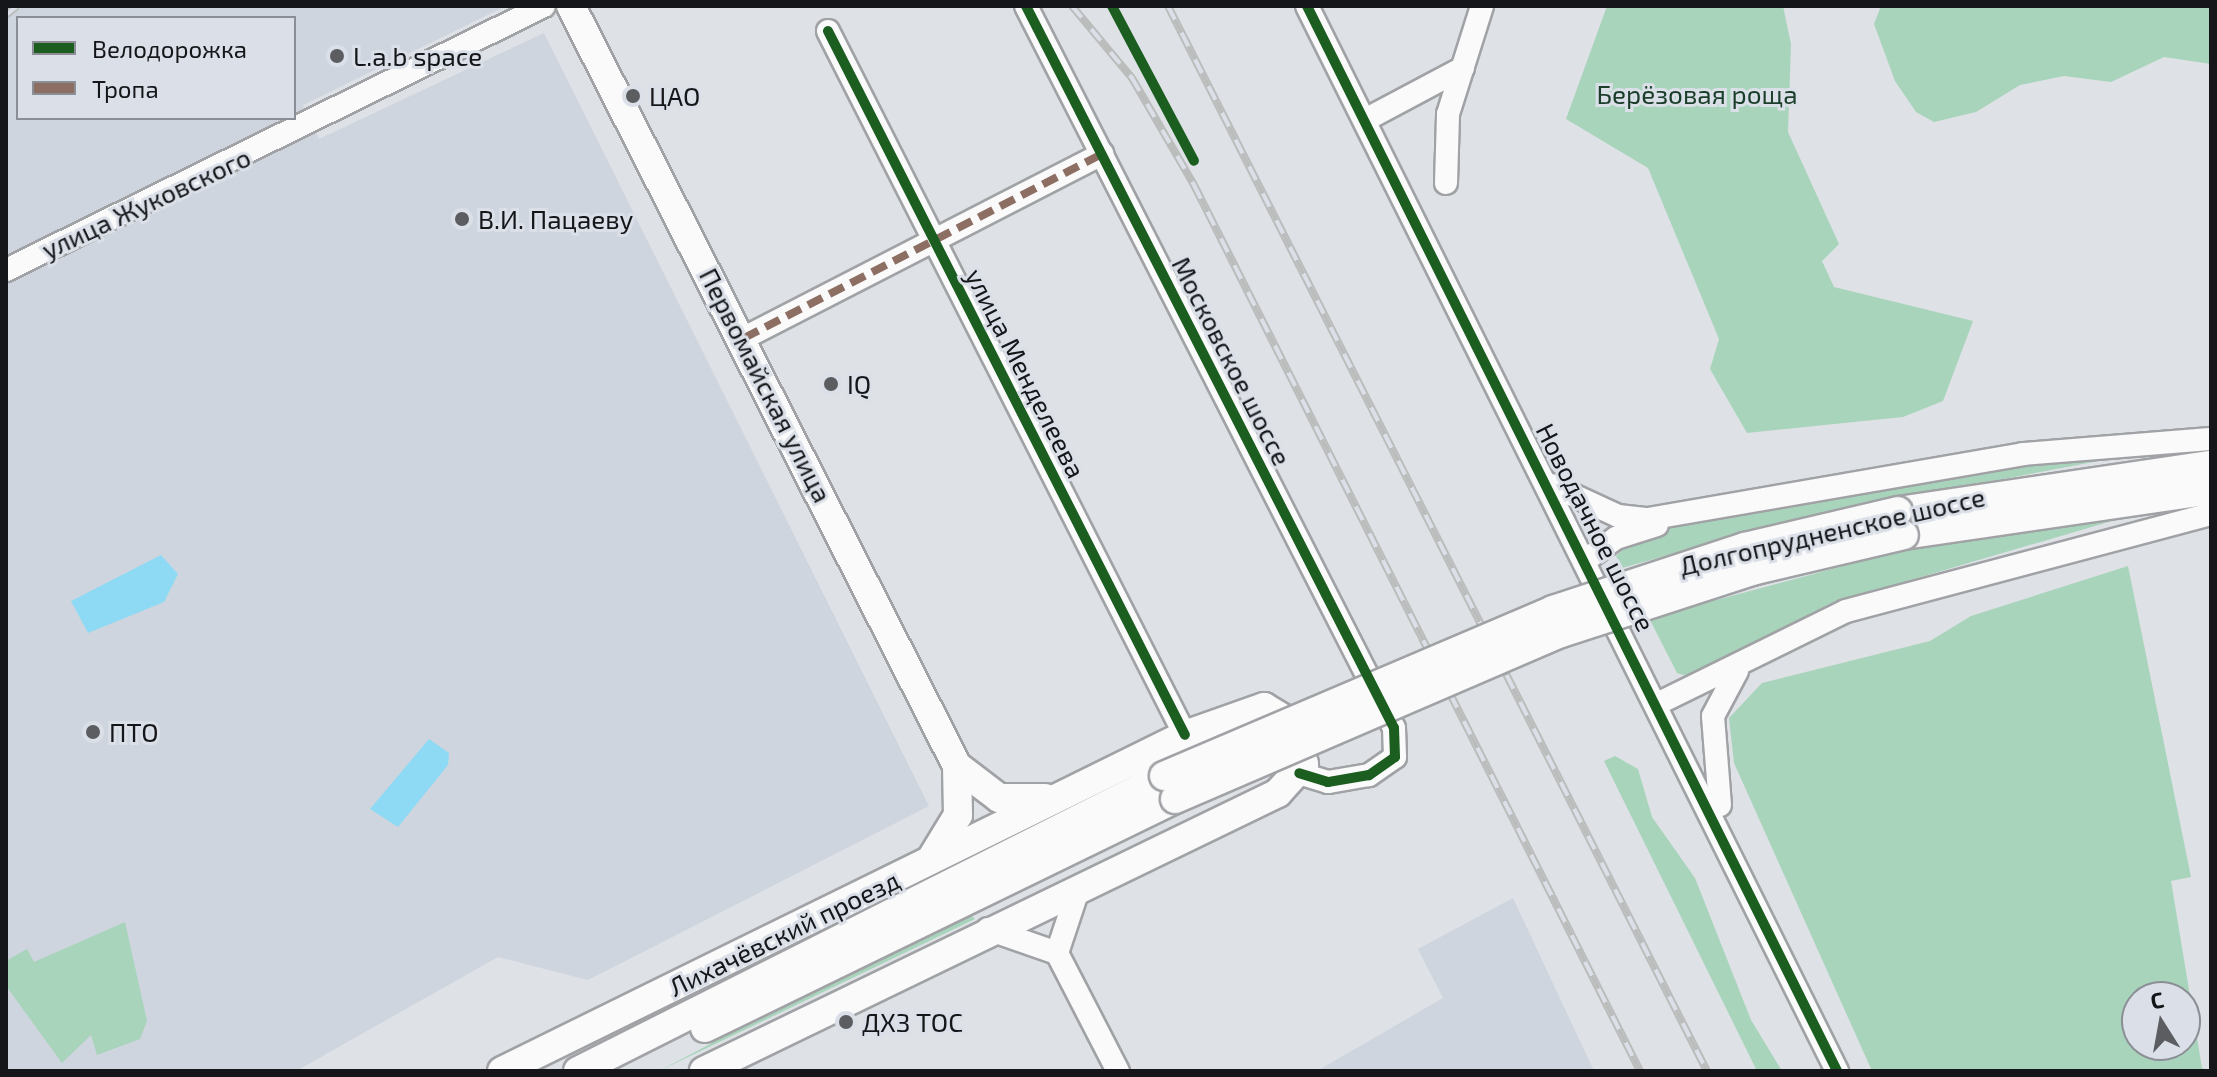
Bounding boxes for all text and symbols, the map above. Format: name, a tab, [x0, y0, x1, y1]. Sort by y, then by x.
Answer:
legend	[16, 16, 296, 120]
text: Велодорожка	[92, 34, 247, 63]
place label: L.a.b space	[353, 40, 482, 72]
marker: L.a.b space	[328, 47, 346, 65]
text: Тропа	[92, 74, 159, 103]
park label: Берёзовая роща	[1596, 78, 1798, 110]
place label: ЦАО	[649, 80, 700, 112]
marker: ЦАО	[624, 87, 642, 105]
street label: улица Жуковского	[37, 141, 255, 265]
place label: В.И. Пацаеву	[478, 203, 633, 235]
marker: В.И. Пацаеву	[453, 210, 471, 228]
street label: Московское шоссе	[1166, 252, 1298, 470]
street label: Первомайская улица	[693, 263, 839, 507]
street label: улица Менделеева	[960, 263, 1092, 483]
place label: IQ	[847, 368, 871, 400]
marker: IQ	[822, 375, 840, 393]
street label: Новодачное шоссе	[1530, 418, 1662, 636]
street label: Долгопрудненское шоссе	[1676, 481, 1988, 581]
place label: ПТО	[109, 716, 159, 748]
marker: ПТО	[84, 723, 102, 741]
street label: Лихачёвский проезд	[664, 864, 904, 1002]
north arrow	[2121, 981, 2201, 1061]
text: С	[2148, 985, 2166, 1013]
place label: ДХЗ ТОС	[862, 1006, 963, 1038]
marker: ДХЗ ТОС	[837, 1013, 855, 1031]

